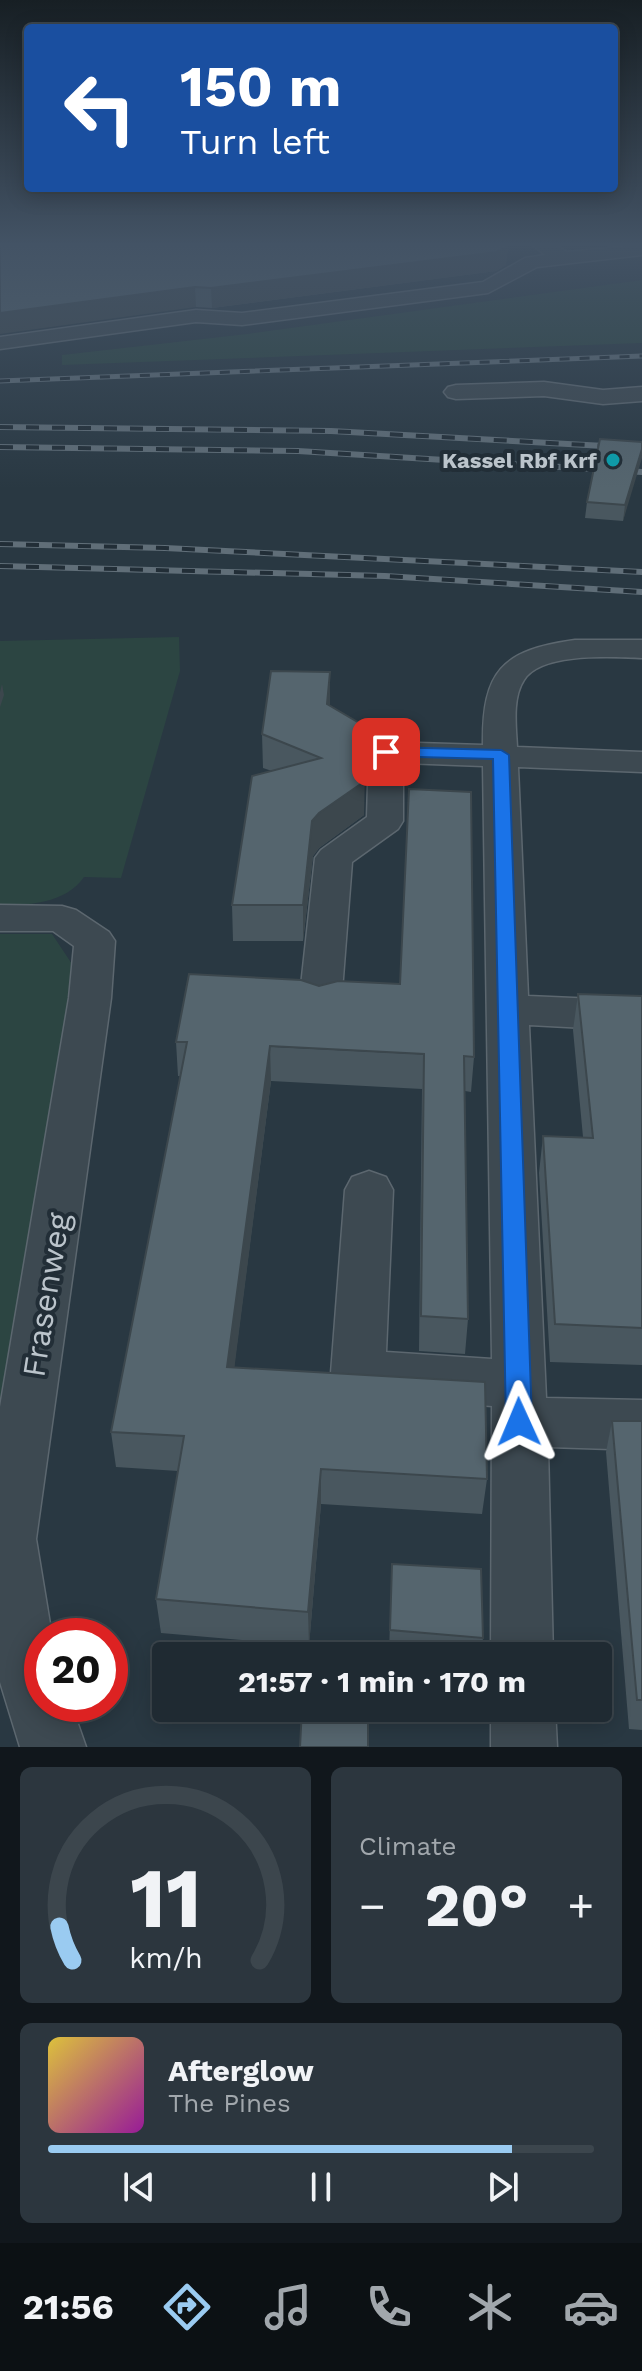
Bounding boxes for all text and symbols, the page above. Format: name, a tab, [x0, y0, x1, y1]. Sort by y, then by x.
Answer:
text: 150 m	[180, 54, 342, 120]
icon: left	[48, 56, 152, 160]
text: Turn left	[180, 121, 330, 163]
place label: Kassel Rbf Krf	[442, 448, 598, 473]
marker: Kassel Rbf Krf	[604, 451, 622, 469]
pin	[352, 718, 420, 786]
icon: arrive	[364, 730, 408, 774]
street label: Frasenweg	[14, 1209, 78, 1380]
position arrow	[477, 1380, 561, 1464]
speed limit sign: 20	[24, 1618, 128, 1722]
text: 21:57 · 1 min · 170 m	[238, 1664, 526, 1699]
text: Climate	[359, 1831, 457, 1861]
text: 11	[130, 1850, 201, 1947]
text: 20°	[424, 1870, 529, 1941]
text: −	[359, 1880, 386, 1932]
text: +	[567, 1880, 594, 1932]
text: km/h	[129, 1941, 202, 1975]
text: Afterglow	[168, 2053, 314, 2088]
text: The Pines	[168, 2088, 291, 2118]
icon: previous	[117, 2165, 161, 2209]
icon: pause	[299, 2165, 343, 2209]
icon: next	[481, 2165, 525, 2209]
icon: directions	[159, 2279, 215, 2335]
icon: music	[260, 2279, 316, 2335]
icon: phone	[361, 2279, 417, 2335]
icon: climate	[462, 2279, 518, 2335]
icon: car	[563, 2279, 619, 2335]
text: 21:56	[23, 2286, 114, 2328]

